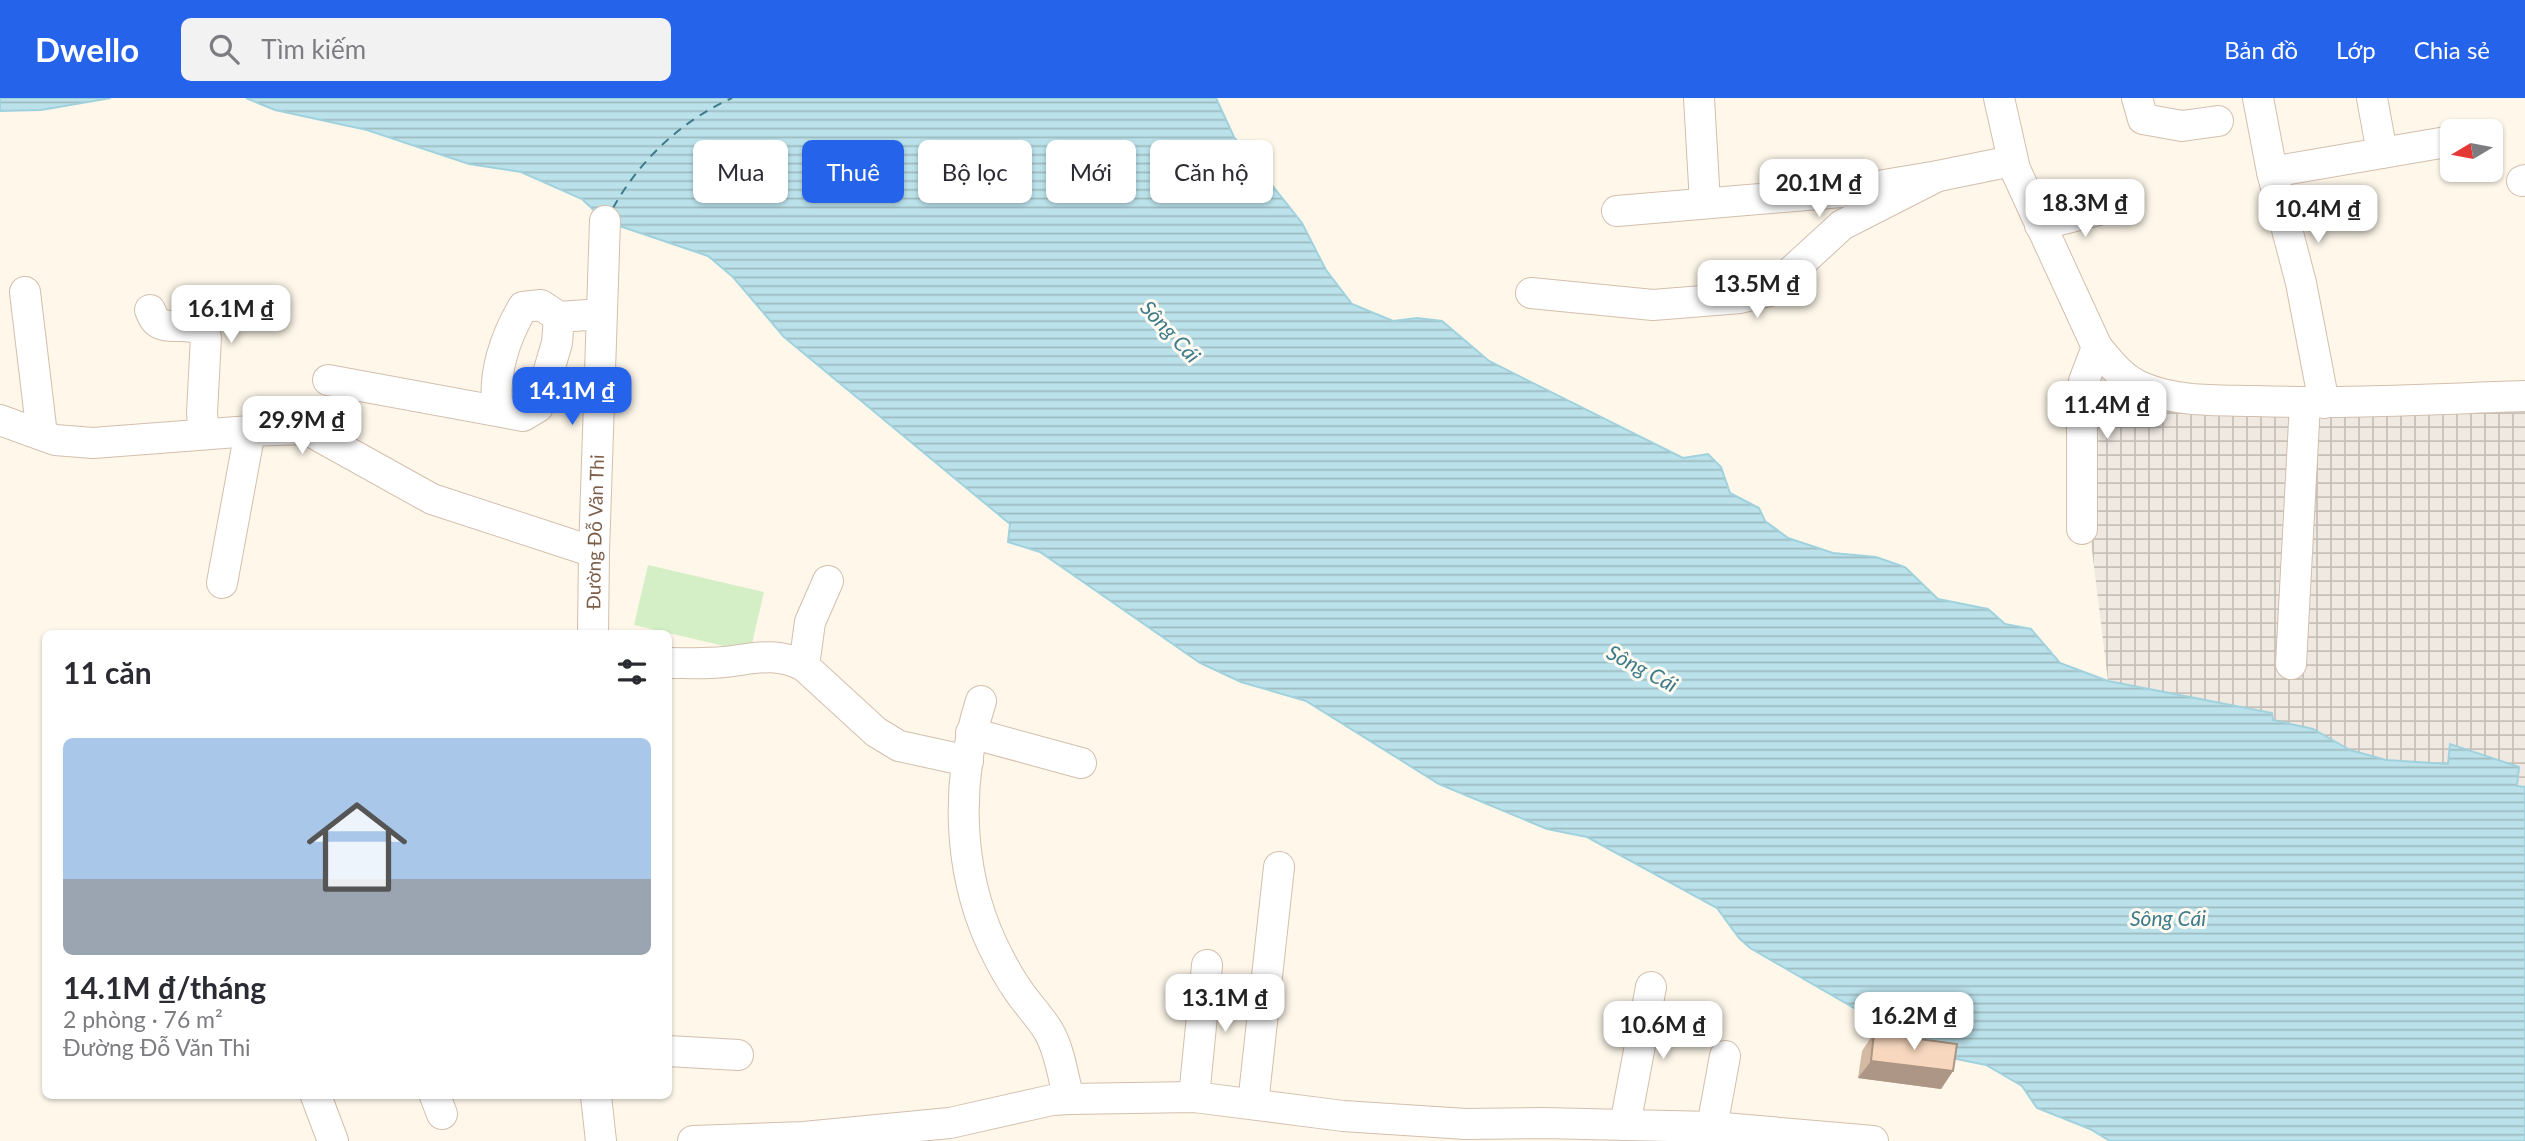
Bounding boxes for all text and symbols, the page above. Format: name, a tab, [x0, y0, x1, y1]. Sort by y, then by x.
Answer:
search box	[181, 18, 671, 81]
text: Dwello	[35, 29, 139, 69]
icon: search	[205, 30, 243, 68]
text: Tìm kiếm	[261, 33, 366, 65]
text: Bản đồ	[2224, 35, 2298, 64]
text: Lớp	[2336, 35, 2376, 64]
text: Chia sẻ	[2414, 35, 2490, 64]
north arrow	[2440, 119, 2502, 182]
map controls	[2440, 119, 2503, 182]
chip: Mua	[693, 140, 788, 203]
chip: Thuê	[802, 140, 904, 203]
chip: Bộ lọc	[918, 140, 1032, 203]
chip: Mới	[1046, 140, 1136, 203]
chip: Căn hộ	[1150, 140, 1273, 203]
pin: 20.1M ₫	[1754, 159, 1884, 219]
text: 20.1M ₫	[1775, 168, 1863, 196]
pin: 18.3M ₫	[2020, 180, 2150, 239]
pin: 10.4M ₫	[2253, 186, 2383, 245]
text: 18.3M ₫	[2041, 188, 2129, 216]
text: 10.4M ₫	[2274, 194, 2362, 222]
pin: 13.5M ₫	[1692, 260, 1822, 320]
text: 13.5M ₫	[1713, 269, 1801, 297]
pin: 16.1M ₫	[166, 286, 296, 345]
text: 16.1M ₫	[187, 294, 275, 322]
water label: Sông Cái	[1136, 295, 1206, 368]
pin: 14.1M ₫	[507, 368, 637, 427]
text: 14.1M ₫	[528, 376, 616, 404]
pin: 11.4M ₫	[2042, 382, 2172, 441]
text: 11.4M ₫	[2063, 390, 2151, 418]
pin: 29.9M ₫	[237, 396, 367, 456]
text: 29.9M ₫	[258, 405, 346, 433]
street label: Đường Đỗ Văn Thi	[581, 454, 608, 610]
water label: Sông Cái	[1603, 639, 1682, 697]
icon: filters	[613, 653, 651, 691]
text: 11 căn	[63, 654, 152, 690]
icon: home	[294, 784, 420, 910]
water label: Sông Cái	[2130, 905, 2206, 930]
text: 14.1M ₫/tháng	[63, 969, 266, 1005]
pin: 13.1M ₫	[1160, 974, 1290, 1034]
text: 13.1M ₫	[1181, 983, 1269, 1011]
pin: 16.2M ₫	[1849, 992, 1979, 1052]
text: 16.2M ₫	[1870, 1001, 1958, 1029]
pin: 10.6M ₫	[1598, 1002, 1728, 1061]
text: 2 phòng · 76 m²	[63, 1005, 223, 1033]
text: 10.6M ₫	[1619, 1010, 1707, 1038]
text: Đường Đỗ Văn Thi	[63, 1033, 251, 1061]

